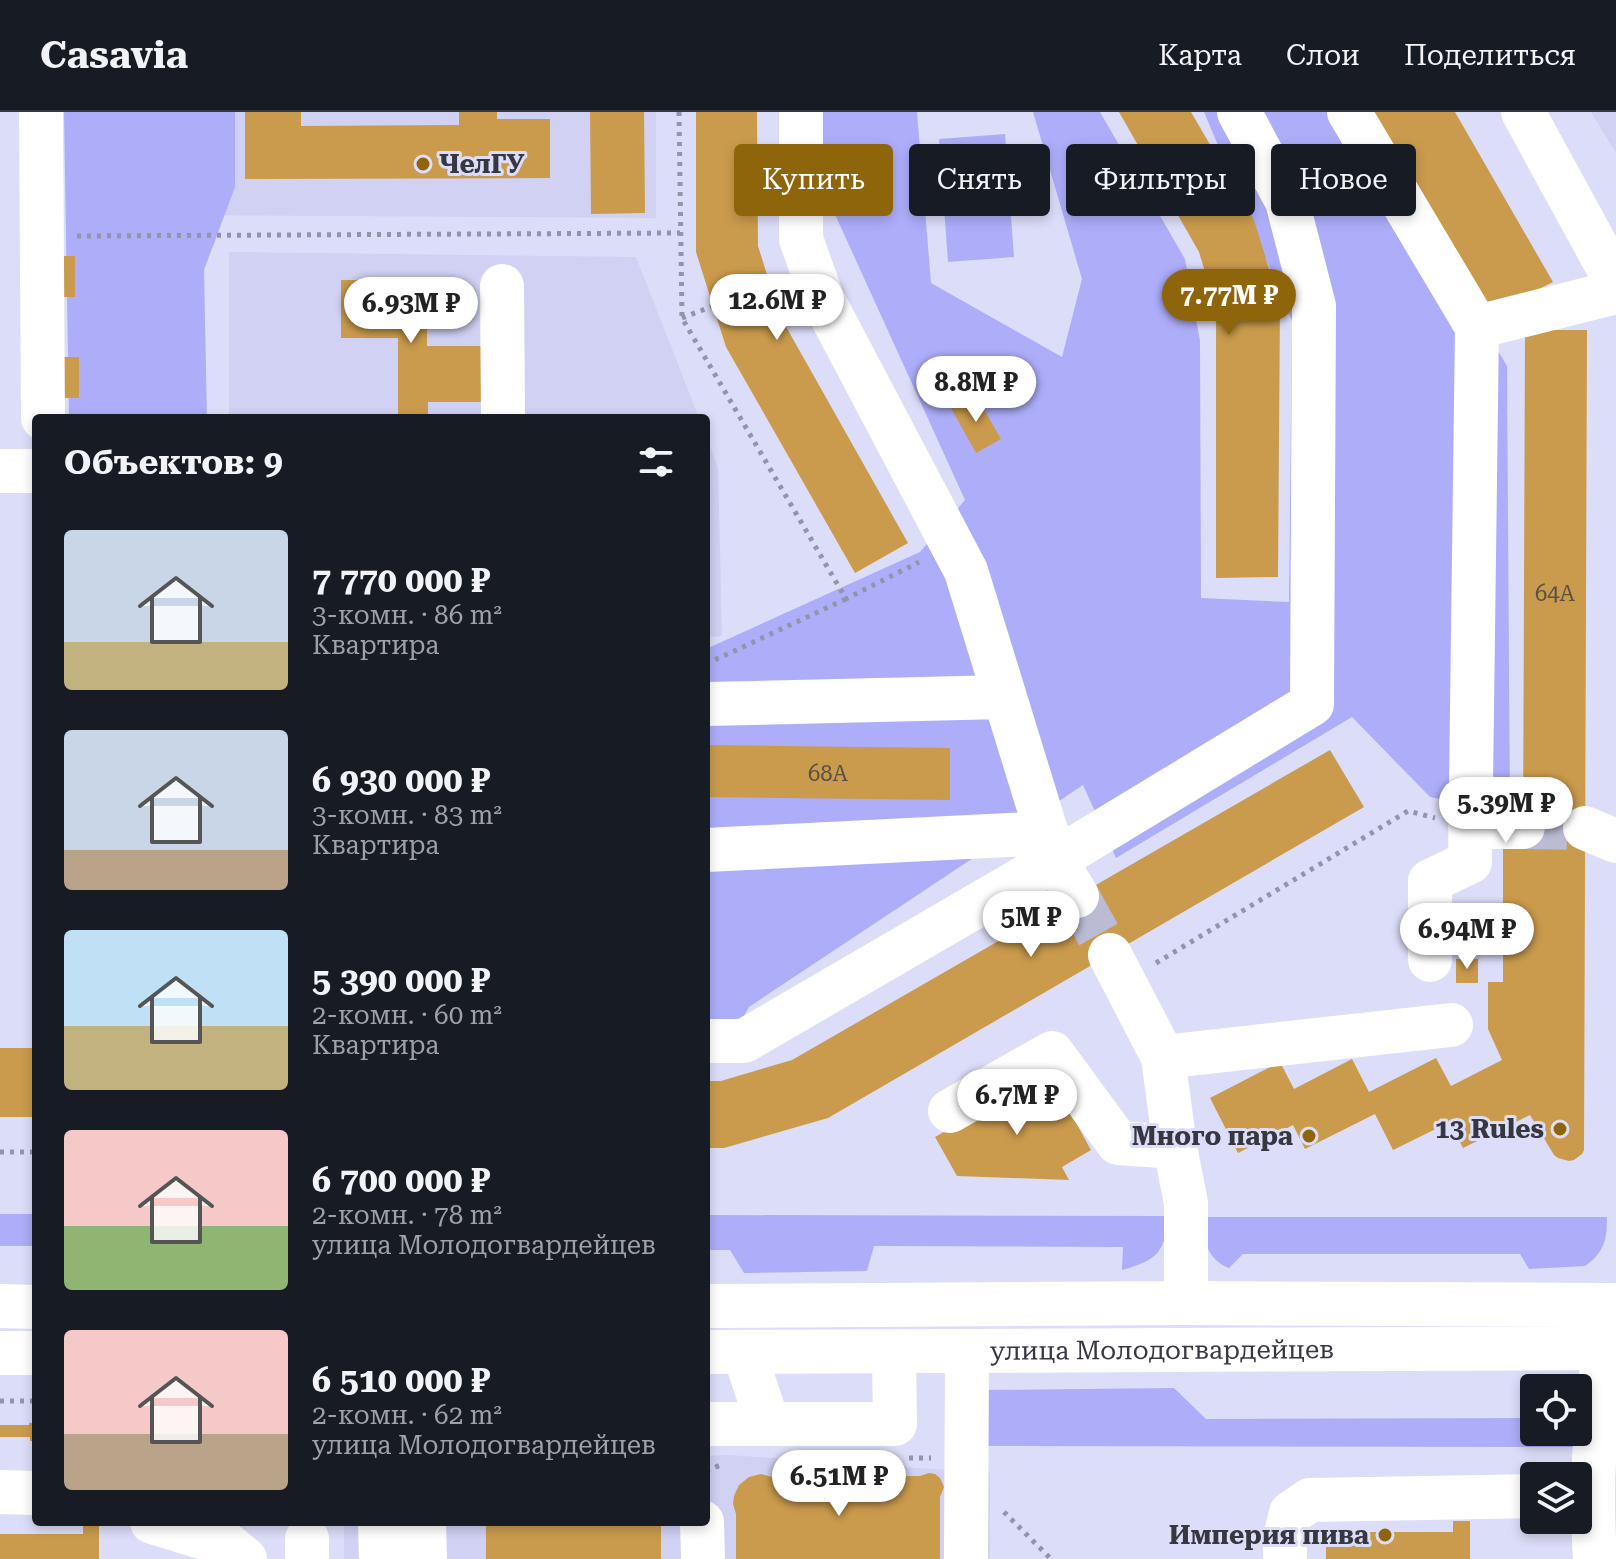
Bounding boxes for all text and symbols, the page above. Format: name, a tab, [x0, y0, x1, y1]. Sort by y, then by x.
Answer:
text: Casavia	[40, 33, 188, 77]
text: Карта	[1158, 39, 1242, 72]
text: Слои	[1286, 39, 1360, 72]
text: Поделиться	[1404, 39, 1576, 72]
chip: Купить	[734, 144, 893, 216]
chip: Снять	[909, 144, 1050, 216]
chip: Фильтры	[1066, 144, 1255, 216]
chip: Новое	[1271, 144, 1416, 216]
place label: ЧелГУ	[439, 149, 525, 179]
marker: ЧелГУ	[414, 155, 432, 173]
pin: 7.77M ₽	[1155, 269, 1303, 337]
pin: 12.6M ₽	[703, 274, 851, 342]
pin: 6.93M ₽	[337, 277, 485, 345]
text: 7.77M ₽	[1180, 280, 1278, 310]
text: 12.6M ₽	[728, 285, 826, 315]
text: 6.93M ₽	[362, 288, 460, 318]
pin: 8.8M ₽	[911, 356, 1041, 424]
text: 8.8M ₽	[934, 367, 1018, 397]
icon: filters	[634, 440, 678, 484]
text: Объектов: 9	[64, 442, 283, 482]
text: 7 770 000 ₽	[312, 560, 490, 600]
icon: home	[128, 562, 224, 658]
house number: 64А	[1535, 581, 1576, 606]
text: 3-комн. · 86 m²	[312, 600, 502, 630]
text: Квартира	[312, 630, 439, 660]
text: 6 930 000 ₽	[312, 760, 490, 800]
house number: 68А	[808, 761, 849, 786]
icon: home	[128, 762, 224, 858]
pin: 5.39M ₽	[1432, 777, 1580, 845]
text: 5.39M ₽	[1457, 788, 1555, 818]
text: 3-комн. · 83 m²	[312, 800, 502, 830]
text: Квартира	[312, 830, 439, 860]
pin: 5M ₽	[984, 891, 1078, 959]
text: 5M ₽	[1001, 902, 1061, 932]
pin: 6.94M ₽	[1393, 903, 1541, 971]
text: 6.94M ₽	[1418, 914, 1516, 944]
text: 5 390 000 ₽	[312, 960, 490, 1000]
icon: home	[128, 962, 224, 1058]
text: 2-комн. · 60 m²	[312, 1000, 502, 1030]
text: Квартира	[312, 1030, 439, 1060]
pin: 6.7M ₽	[952, 1069, 1082, 1137]
text: 6.7M ₽	[975, 1080, 1059, 1110]
place label: 13 Rules	[1435, 1114, 1544, 1144]
marker: 13 Rules	[1551, 1120, 1569, 1138]
place label: Много пара	[1132, 1121, 1293, 1151]
marker: Много пара	[1300, 1127, 1318, 1145]
text: 6 700 000 ₽	[312, 1160, 490, 1200]
icon: home	[128, 1162, 224, 1258]
text: 2-комн. · 78 m²	[312, 1200, 502, 1230]
text: улица Молодогвардейцев	[312, 1230, 656, 1260]
street label: улица Молодогвардейцев	[990, 1334, 1334, 1366]
text: 6 510 000 ₽	[312, 1360, 490, 1400]
icon: home	[128, 1362, 224, 1458]
map controls	[1520, 1374, 1592, 1534]
button: locate	[1520, 1374, 1592, 1446]
text: 2-комн. · 62 m²	[312, 1400, 502, 1430]
text: улица Молодогвардейцев	[312, 1430, 656, 1460]
pin: 6.51M ₽	[765, 1450, 913, 1518]
text: 6.51M ₽	[790, 1461, 888, 1491]
button: layers	[1520, 1462, 1592, 1534]
place label: Империя пива	[1169, 1520, 1369, 1550]
marker: Империя пива	[1376, 1526, 1394, 1544]

